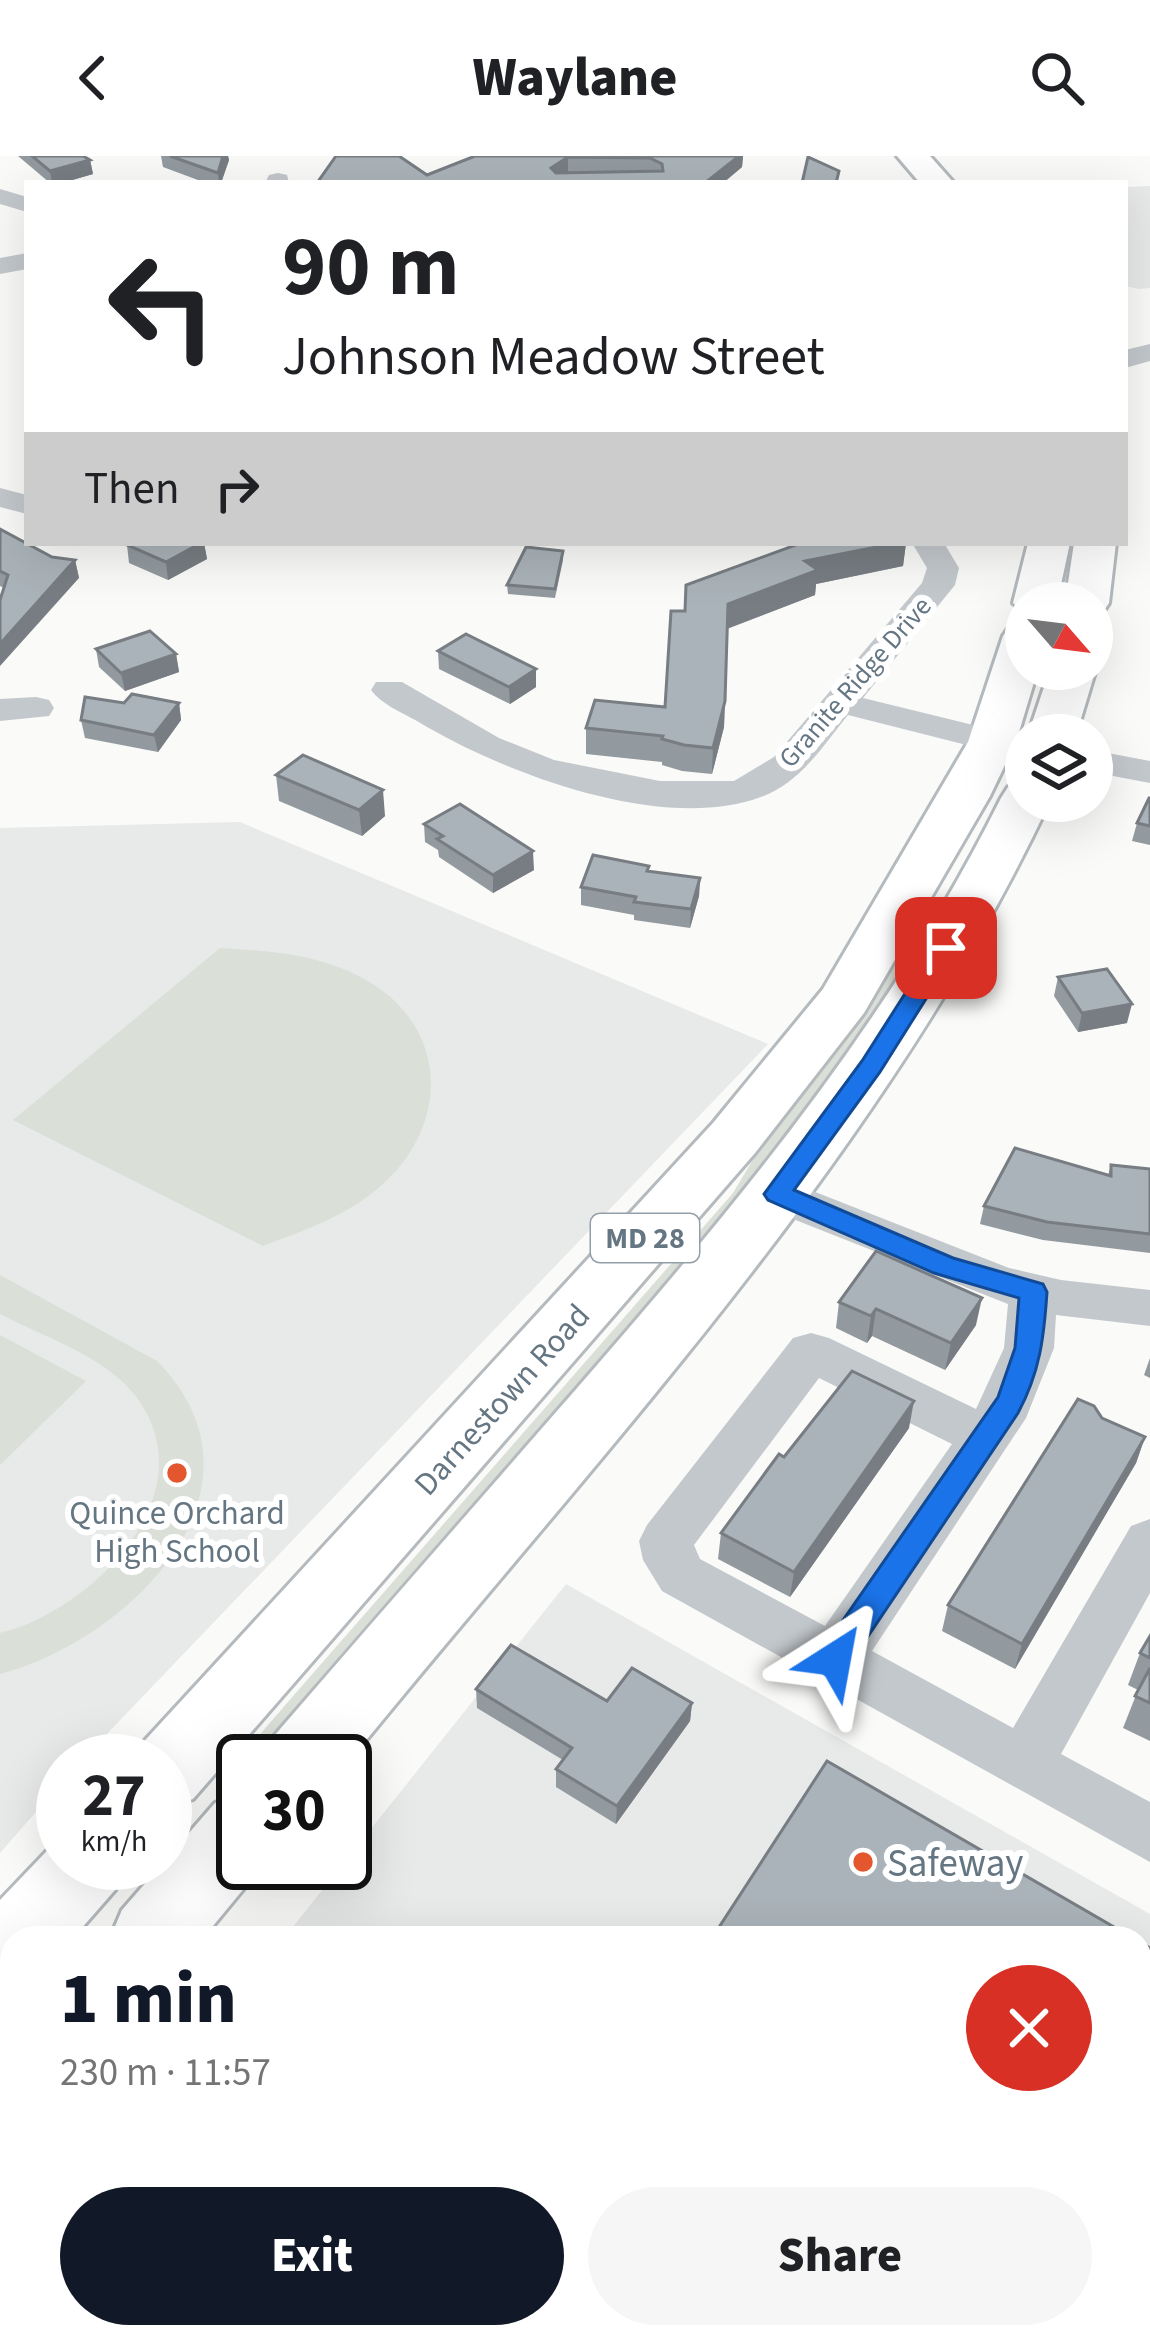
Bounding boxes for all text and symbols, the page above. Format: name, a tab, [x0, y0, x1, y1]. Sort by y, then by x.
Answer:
text: Waylane	[473, 40, 677, 117]
icon: back	[60, 45, 126, 111]
icon: search	[1024, 45, 1090, 111]
text: 90 m	[282, 208, 460, 328]
icon: left	[84, 228, 240, 384]
text: Johnson Meadow Street	[282, 319, 825, 396]
icon: right	[204, 456, 270, 522]
text: Then	[84, 457, 180, 521]
north arrow	[1005, 582, 1113, 690]
map controls	[1005, 582, 1113, 822]
street label: Granite Ridge Drive	[770, 588, 941, 776]
button: layers	[1005, 714, 1113, 822]
pin	[895, 897, 997, 999]
icon: arrive	[913, 915, 979, 981]
road number: MD 28	[591, 1214, 699, 1262]
street label: Darnestown Road	[403, 1294, 601, 1506]
marker: Quince Orchard High School	[164, 1460, 190, 1486]
place label: Quince Orchard High School	[69, 1490, 285, 1575]
position arrow	[772, 1596, 898, 1722]
speed limit sign: 30	[216, 1734, 372, 1890]
text: 27	[82, 1754, 146, 1839]
text: km/h	[81, 1820, 147, 1863]
place label: Safeway	[887, 1836, 1024, 1892]
marker: Safeway	[850, 1849, 876, 1875]
text: 1 min	[60, 1948, 237, 2051]
button: close	[966, 1965, 1092, 2091]
text: 230 m · 11:57	[60, 2045, 271, 2101]
button: Exit	[60, 2187, 564, 2325]
button: Share	[588, 2187, 1092, 2325]

